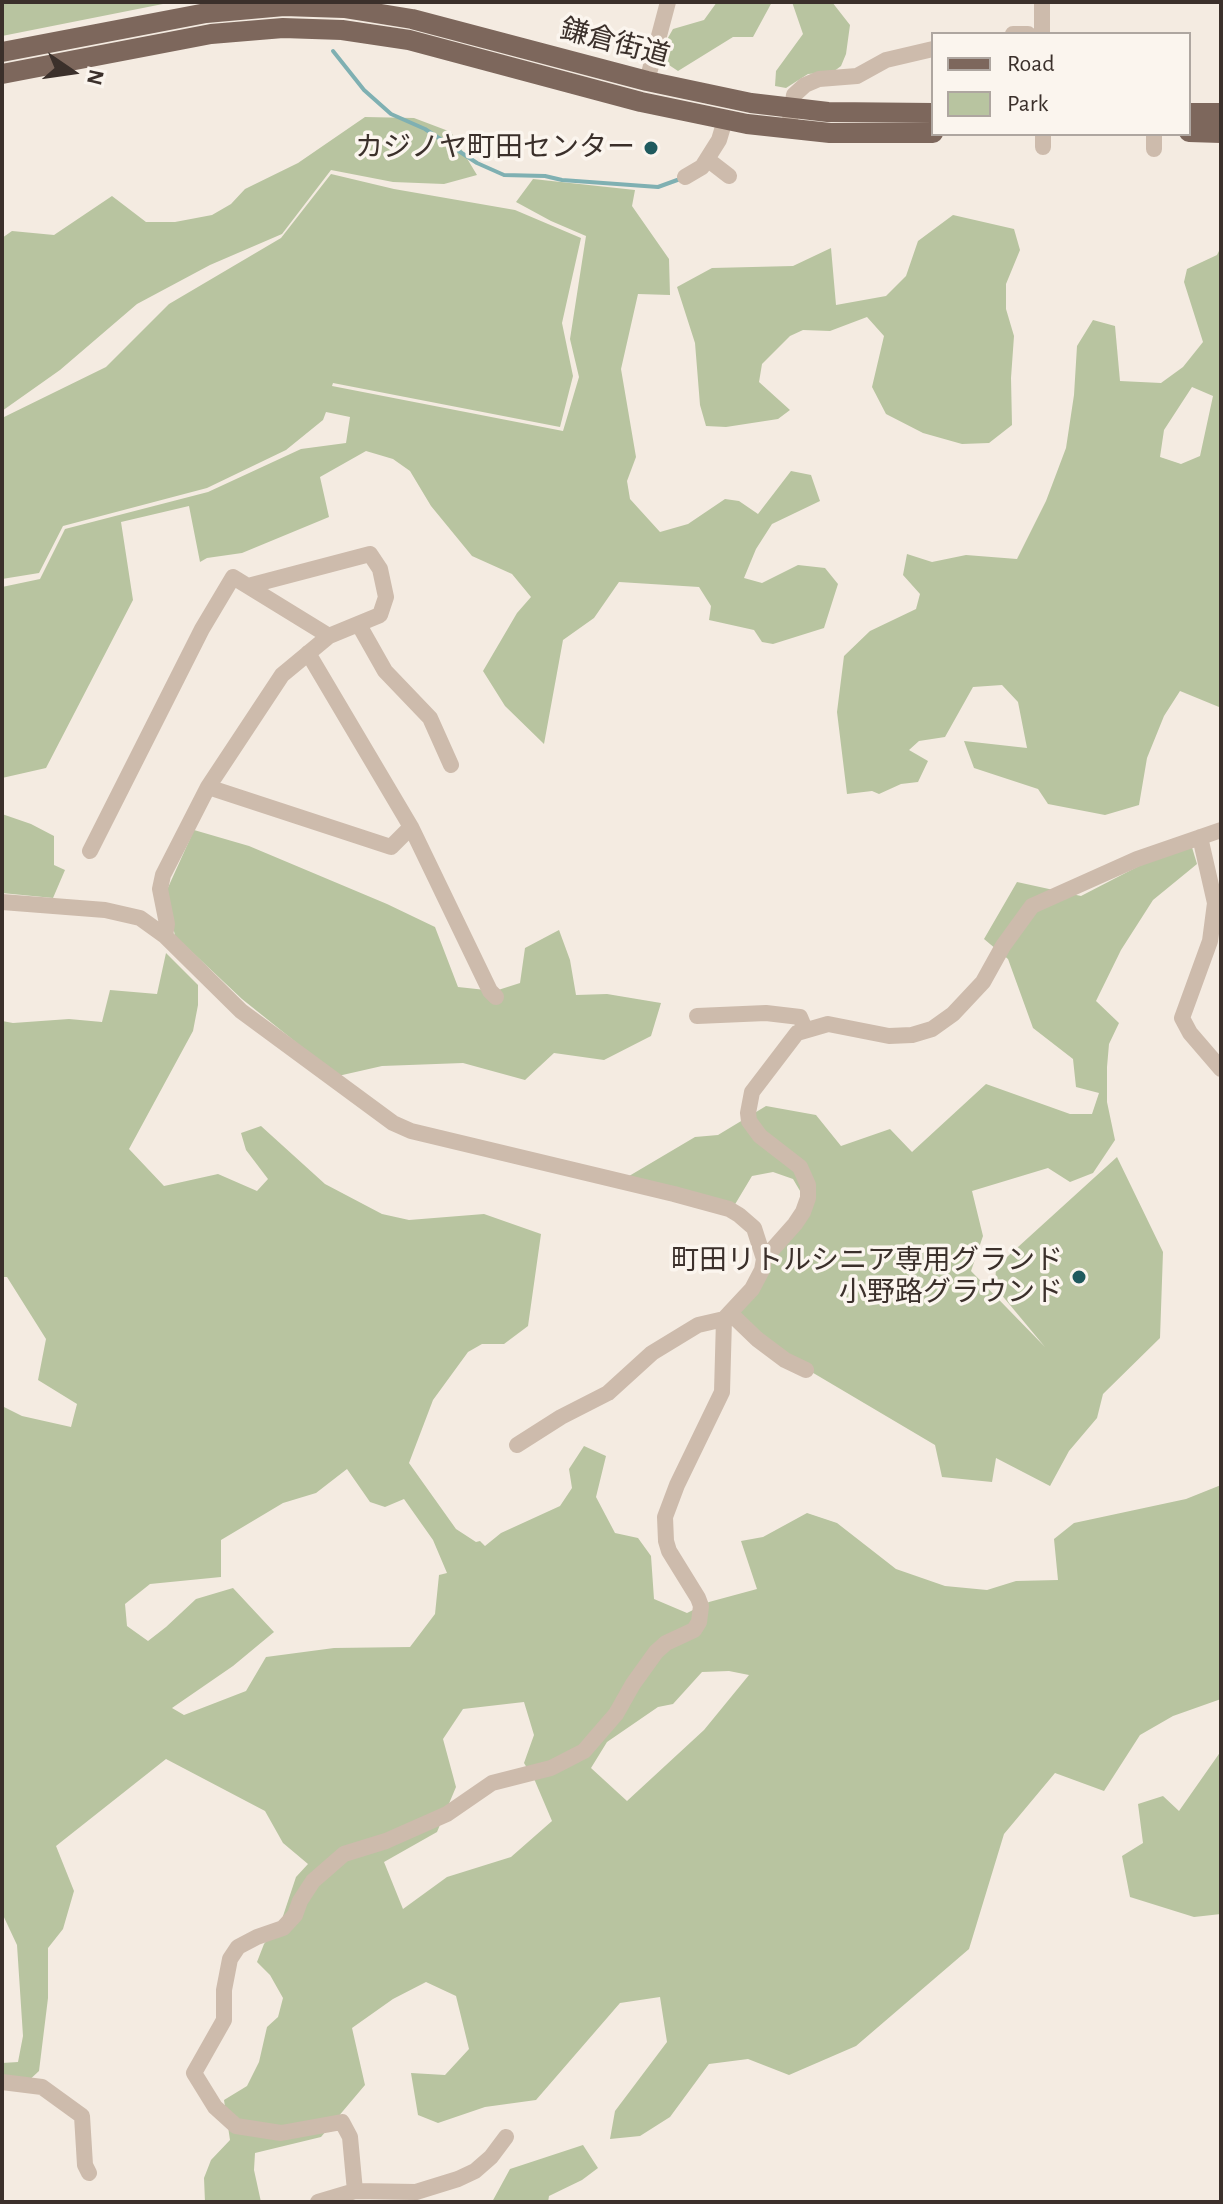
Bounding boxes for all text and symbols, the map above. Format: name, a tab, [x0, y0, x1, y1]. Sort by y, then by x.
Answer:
street label: 鎌倉街道	[557, 12, 673, 74]
north arrow	[32, 32, 112, 112]
legend	[931, 32, 1191, 136]
text: Road	[1007, 52, 1055, 76]
text: N	[83, 67, 108, 87]
text: Park	[1007, 92, 1048, 116]
place label: カジノヤ町田センター	[355, 131, 635, 165]
marker: カジノヤ町田センター	[642, 139, 660, 157]
place label: 町田リトルシニア専用グランド 小野路グラウンド	[671, 1244, 1063, 1310]
marker: 町田リトルシニア専用グランド 小野路グラウンド	[1070, 1268, 1088, 1286]

